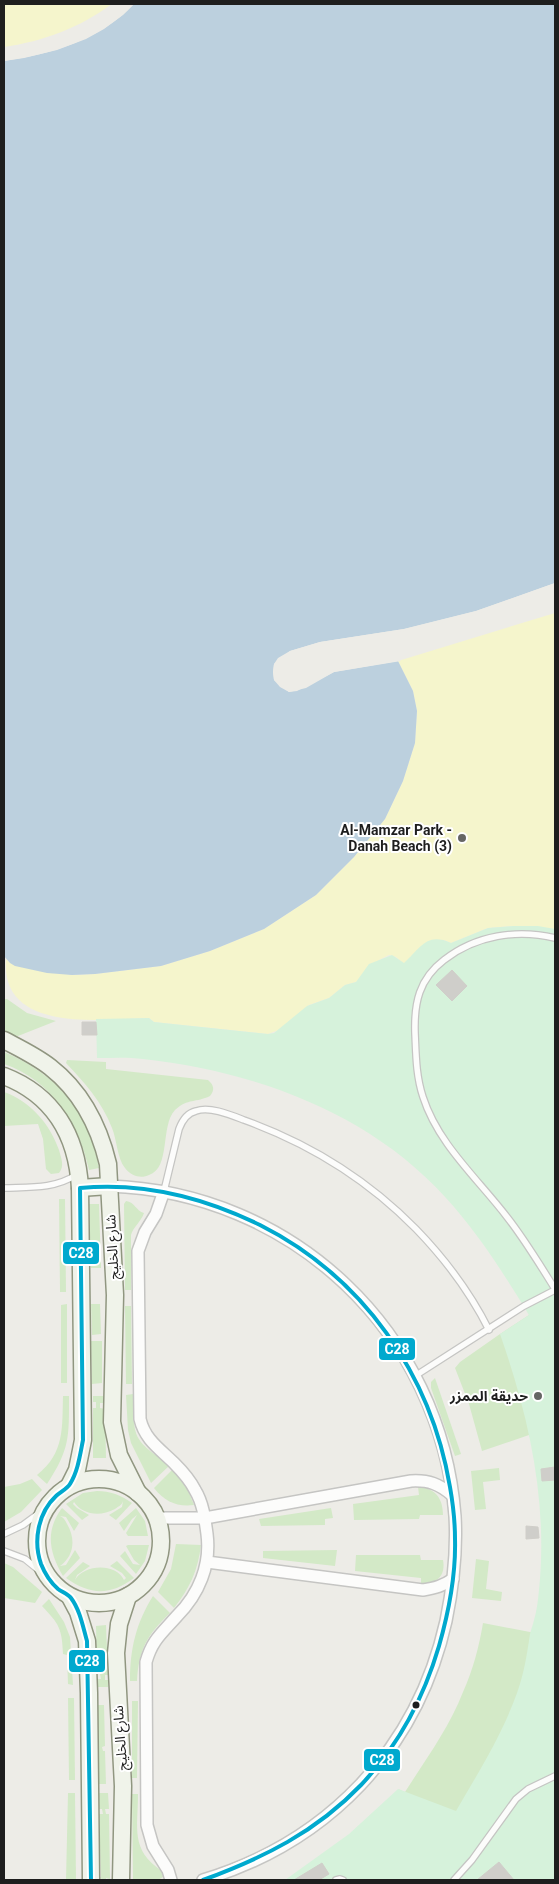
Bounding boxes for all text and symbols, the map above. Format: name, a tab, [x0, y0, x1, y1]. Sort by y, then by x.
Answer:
place label: Al-Mamzar Park - Danah Beach (3)	[340, 822, 452, 855]
marker: Al-Mamzar Park - Danah Beach (3)	[456, 832, 468, 844]
street label: شارع الخليج	[102, 1214, 125, 1280]
line badge: C28	[62, 1241, 100, 1265]
text: C28	[68, 1245, 94, 1261]
line badge: C28	[378, 1337, 416, 1361]
text: C28	[384, 1341, 410, 1357]
place label: حديقة الممزر	[449, 1388, 528, 1405]
marker: حديقة الممزر	[532, 1390, 544, 1402]
line badge: C28	[68, 1649, 106, 1673]
text: C28	[74, 1653, 100, 1669]
unlabelled marker	[411, 1700, 421, 1710]
street label: شارع الخليج	[110, 1705, 133, 1771]
line badge: C28	[363, 1748, 401, 1772]
text: C28	[369, 1752, 395, 1768]

